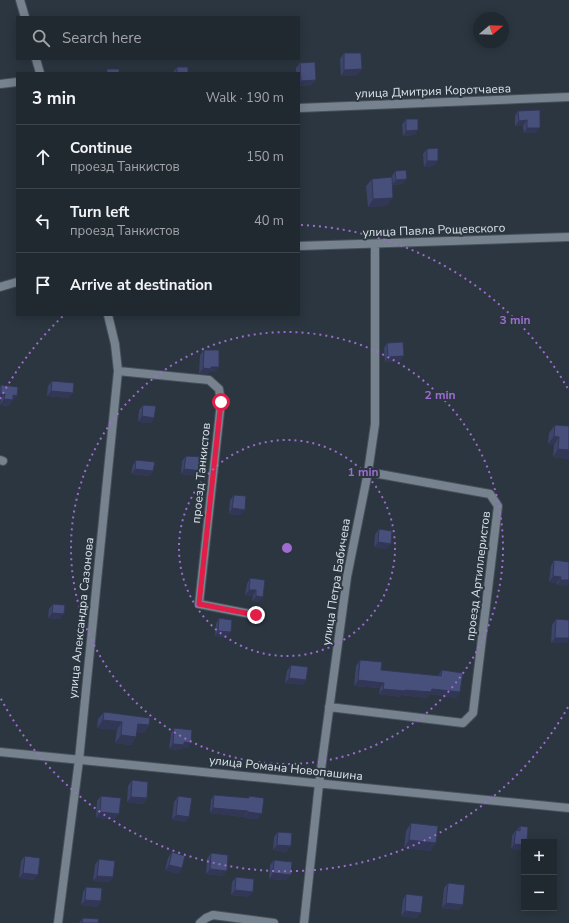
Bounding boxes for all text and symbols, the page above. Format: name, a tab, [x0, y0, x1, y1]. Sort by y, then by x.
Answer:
north arrow	[473, 12, 509, 48]
search box	[16, 16, 300, 60]
icon: search	[30, 27, 52, 49]
text: Search here	[62, 28, 142, 48]
street label: улица Дмитрия Коротчаева	[355, 80, 511, 102]
text: 3 min	[32, 87, 76, 110]
text: Walk · 190 m	[206, 89, 284, 107]
text: Continue	[70, 138, 132, 158]
icon: ahead	[32, 146, 54, 168]
text: 150 m	[246, 148, 284, 166]
text: проезд Танкистов	[70, 158, 180, 176]
text: Turn left	[70, 202, 129, 222]
icon: left	[32, 210, 54, 232]
text: 40 m	[254, 212, 284, 230]
street label: улица Павла Рощевского	[362, 220, 506, 240]
text: проезд Танкистов	[70, 222, 180, 240]
icon: arrive	[32, 274, 54, 296]
text: Arrive at destination	[70, 275, 213, 295]
text: 3 min	[499, 312, 531, 328]
text: 2 min	[424, 387, 456, 403]
route start	[212, 393, 230, 411]
street label: проезд Танкистов	[188, 421, 214, 524]
text: 1 min	[347, 464, 379, 480]
street label: проезд Артиллеристов	[462, 510, 494, 642]
street label: улица Петра Бабичева	[318, 517, 354, 647]
street label: улица Александра Сазонова	[65, 537, 97, 699]
centre of rings	[280, 541, 294, 555]
route end	[247, 606, 265, 624]
street label: улица Романа Новопашина	[208, 752, 364, 784]
map controls	[521, 839, 557, 911]
button: +	[521, 839, 557, 875]
button: −	[521, 875, 557, 911]

